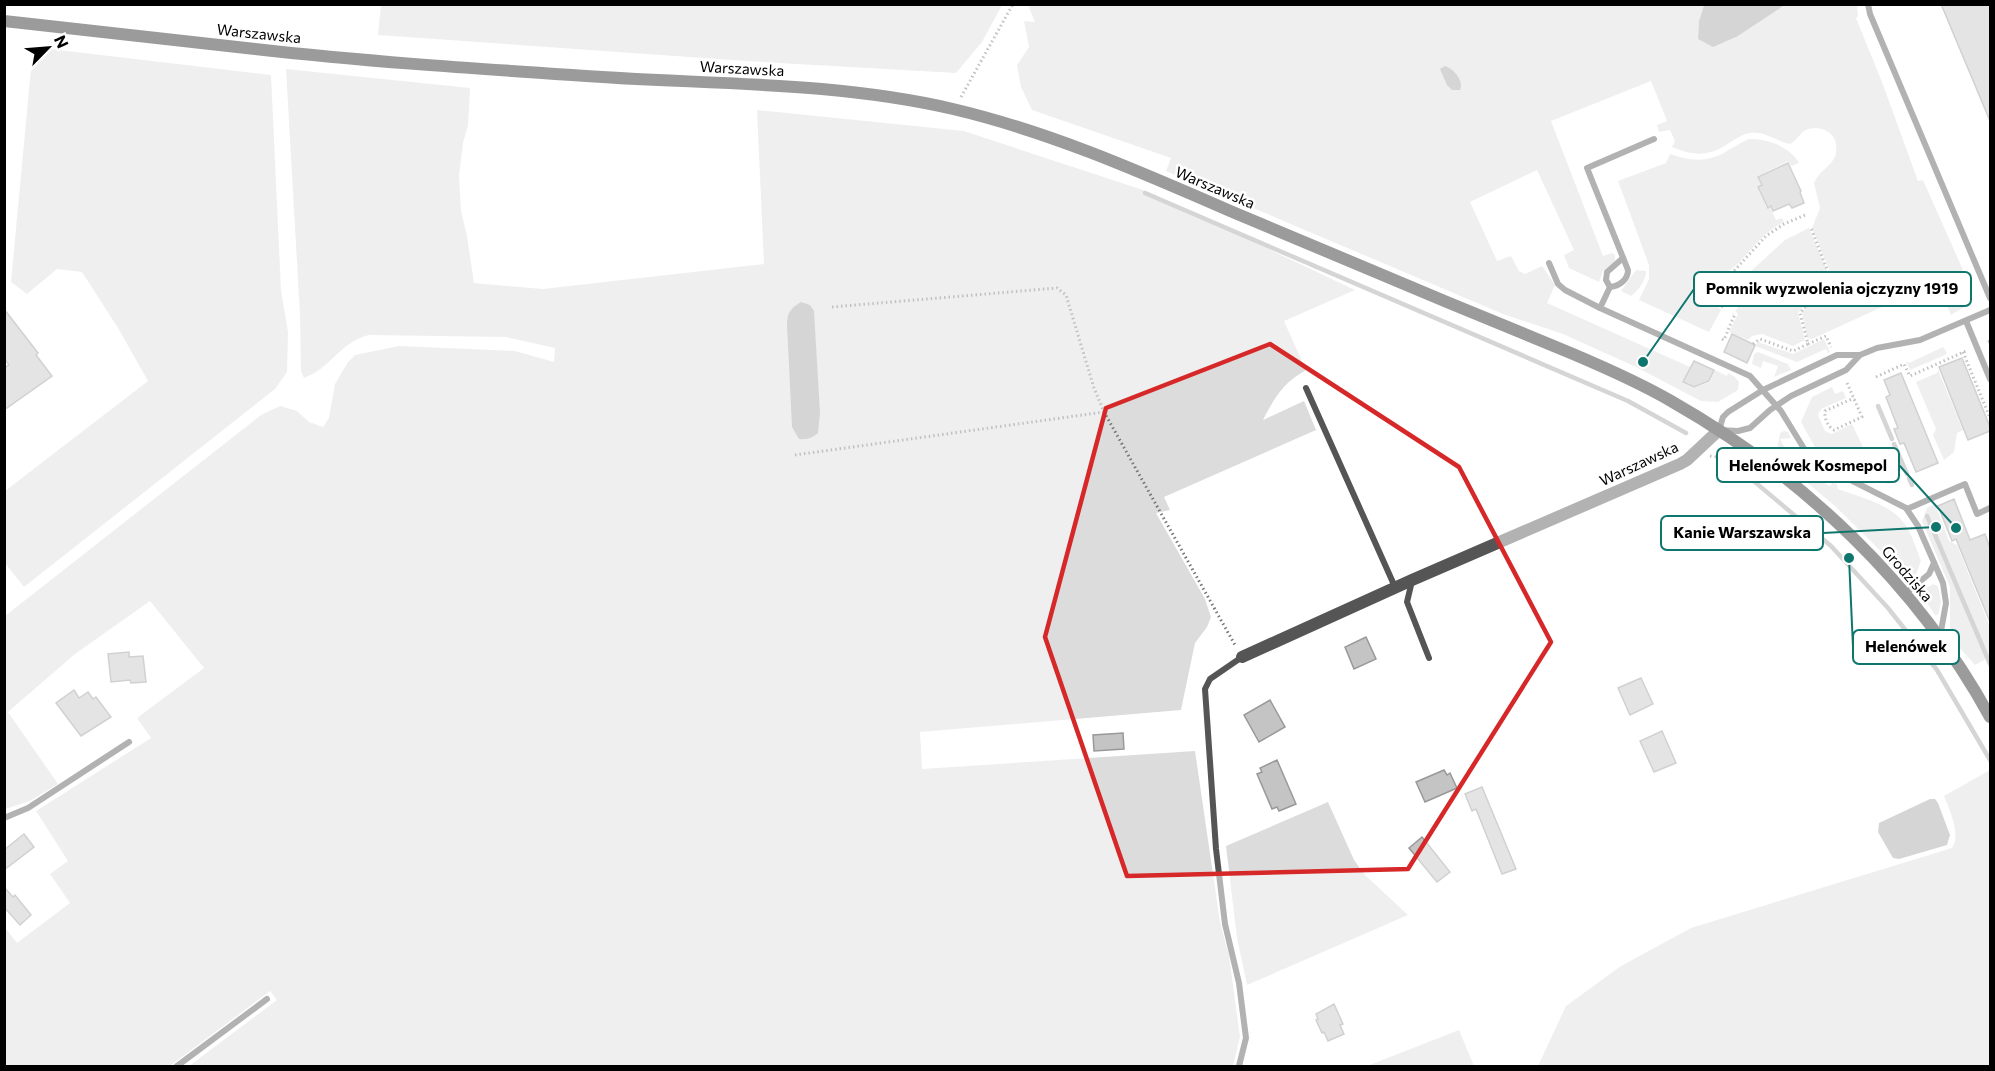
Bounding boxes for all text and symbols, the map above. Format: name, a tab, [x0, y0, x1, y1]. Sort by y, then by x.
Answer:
north arrow	[18, 18, 78, 78]
street label: Warszawska	[216, 20, 302, 46]
text: N	[51, 32, 73, 51]
street label: Warszawska	[699, 57, 785, 79]
street label: Warszawska	[1173, 162, 1258, 212]
callout: Pomnik wyzwolenia ojczyzny 1919	[1694, 272, 1971, 306]
text: Pomnik wyzwolenia ojczyzny 1919	[1706, 278, 1958, 297]
street label: Warszawska	[1596, 437, 1681, 489]
callout: Helenówek Kosmepol	[1717, 448, 1899, 482]
text: Helenówek Kosmepol	[1729, 455, 1887, 474]
callout: Kanie Warszawska	[1661, 516, 1823, 550]
text: Kanie Warszawska	[1673, 522, 1811, 541]
street label: Grodziska	[1879, 542, 1937, 605]
callout: Helenówek	[1853, 630, 1959, 664]
text: Helenówek	[1865, 636, 1948, 655]

